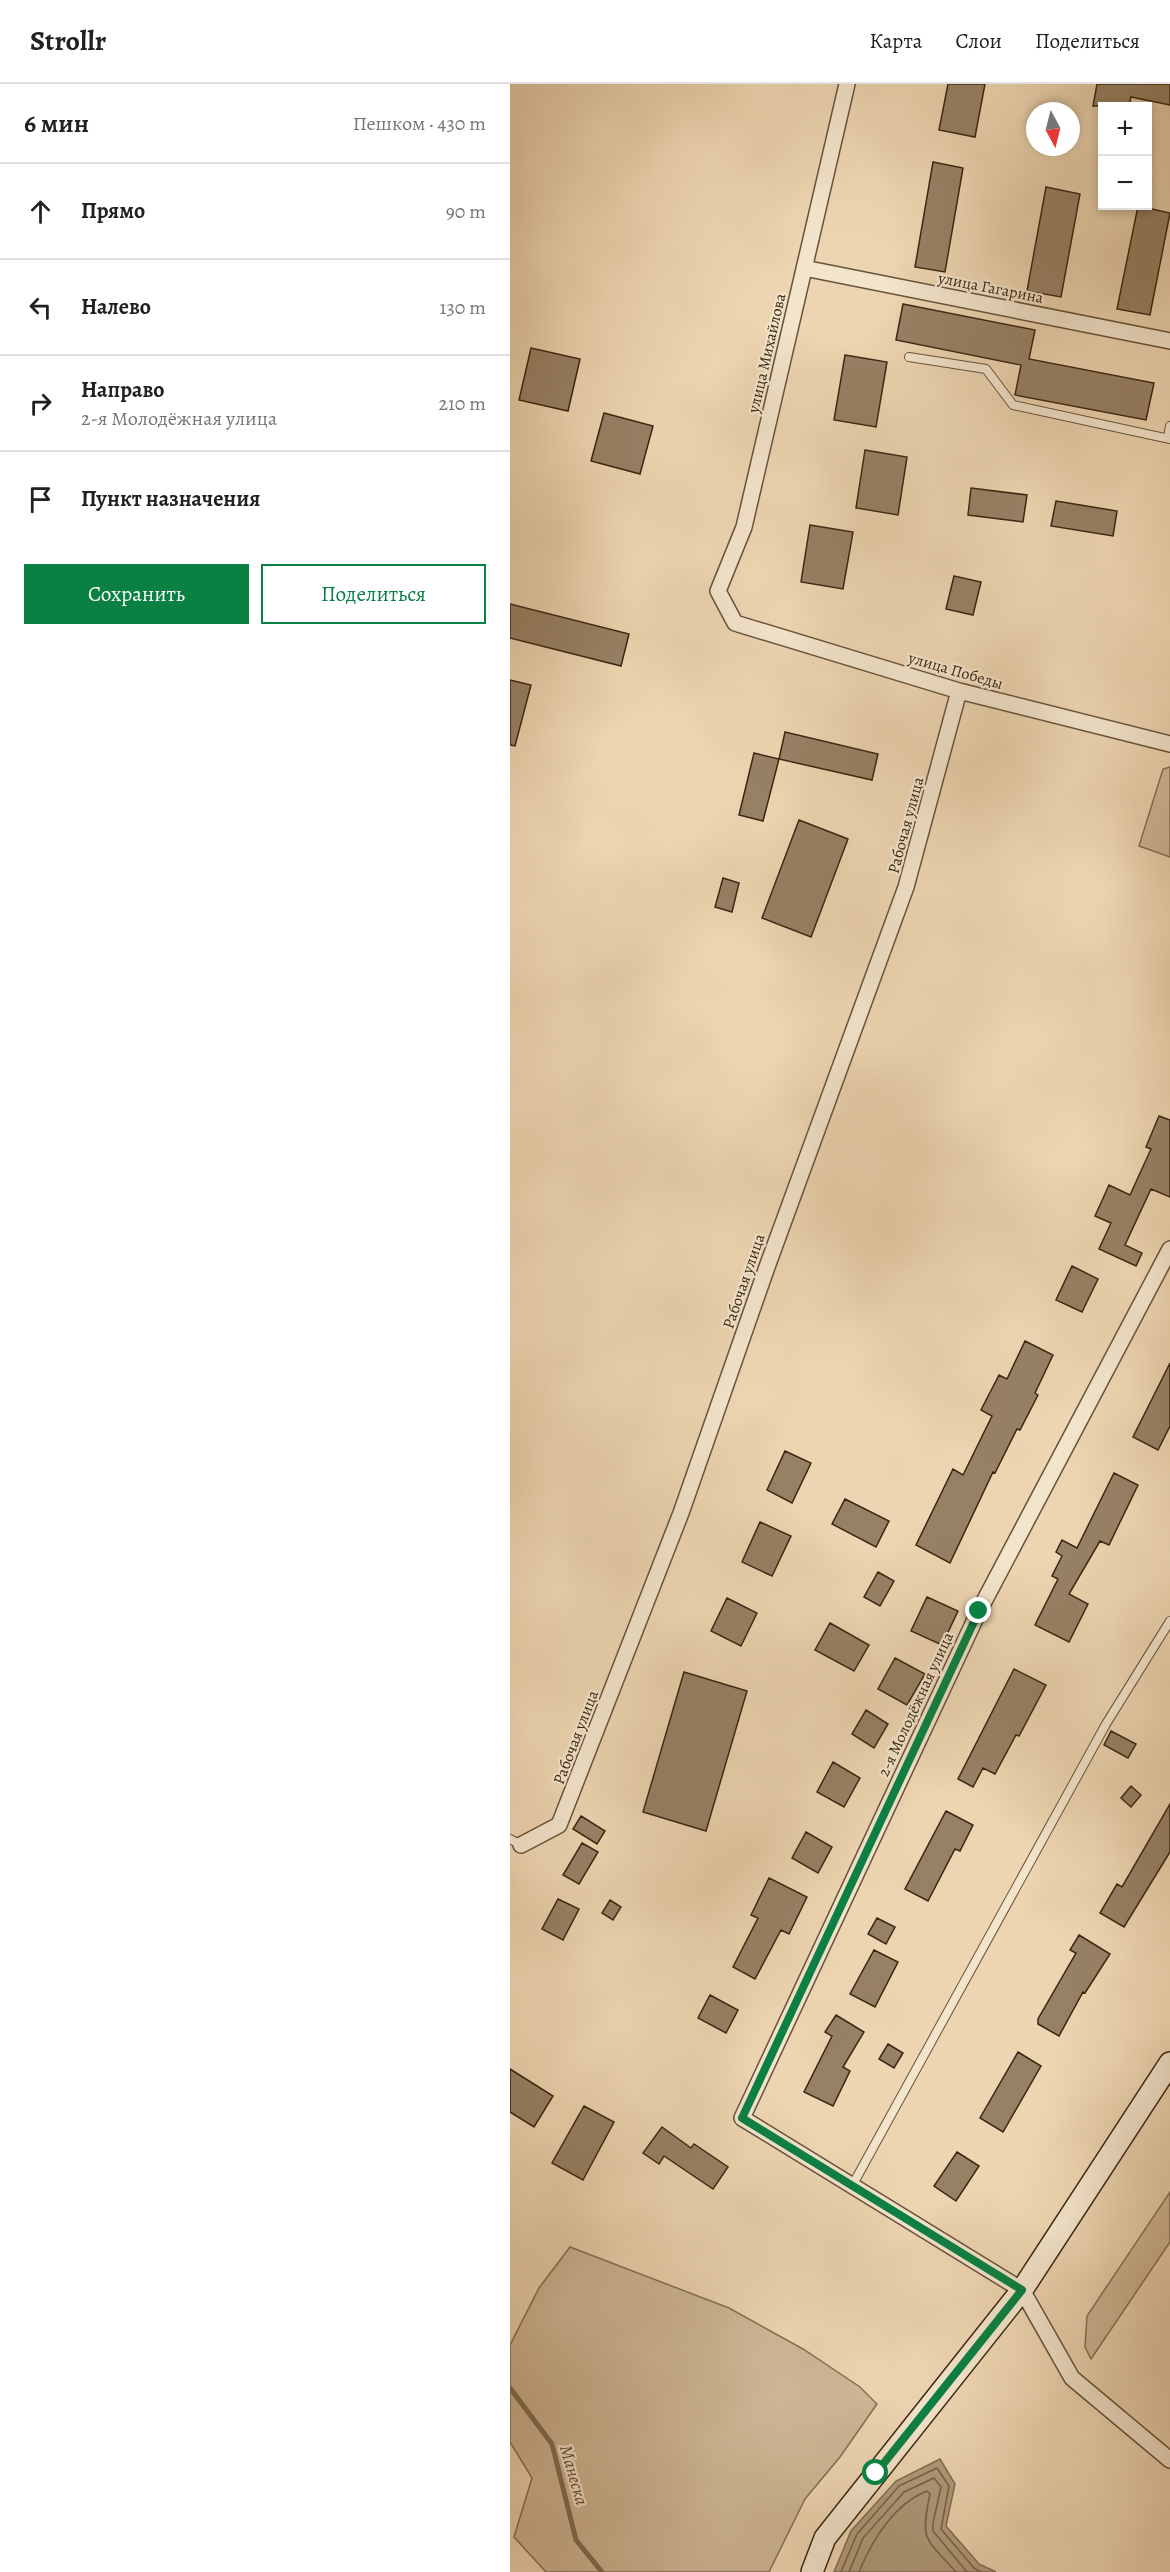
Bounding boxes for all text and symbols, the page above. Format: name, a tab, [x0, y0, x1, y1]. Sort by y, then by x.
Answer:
text: Strollr	[30, 22, 106, 60]
text: Карта	[869, 27, 922, 55]
text: Слои	[955, 27, 1002, 55]
text: Поделиться	[1035, 27, 1140, 55]
north arrow	[1026, 102, 1080, 156]
map controls	[1098, 102, 1152, 210]
button: +	[1098, 102, 1152, 156]
text: 6 мин	[24, 106, 89, 141]
text: Пешком · 430 m	[353, 110, 486, 137]
button: −	[1098, 156, 1152, 210]
icon: ahead	[24, 195, 57, 228]
text: Прямо	[81, 196, 145, 226]
text: 90 m	[446, 198, 486, 225]
street label: улица Гагарина	[935, 267, 1046, 309]
icon: left	[24, 291, 57, 324]
street label: улица Михайлова	[742, 291, 792, 416]
text: Налево	[81, 292, 151, 322]
text: 130 m	[440, 294, 486, 321]
text: Направо	[81, 375, 164, 405]
icon: right	[24, 387, 57, 420]
text: 210 m	[438, 390, 486, 417]
text: 2-я Молодёжная улица	[81, 405, 277, 432]
icon: arrive	[24, 483, 57, 516]
text: Пункт назначения	[81, 484, 260, 514]
button: Сохранить	[24, 564, 249, 624]
button: Поделиться	[261, 564, 486, 624]
street label: улица Победы	[905, 647, 1006, 695]
street label: Рабочая улица	[883, 774, 930, 876]
street label: Рабочая улица	[717, 1230, 771, 1332]
route end	[965, 1597, 991, 1623]
street label: 2-я Молодёжная улица	[873, 1628, 959, 1780]
street label: Рабочая улица	[548, 1687, 604, 1788]
water label: Манеска	[554, 2442, 594, 2508]
route start	[862, 2459, 888, 2485]

